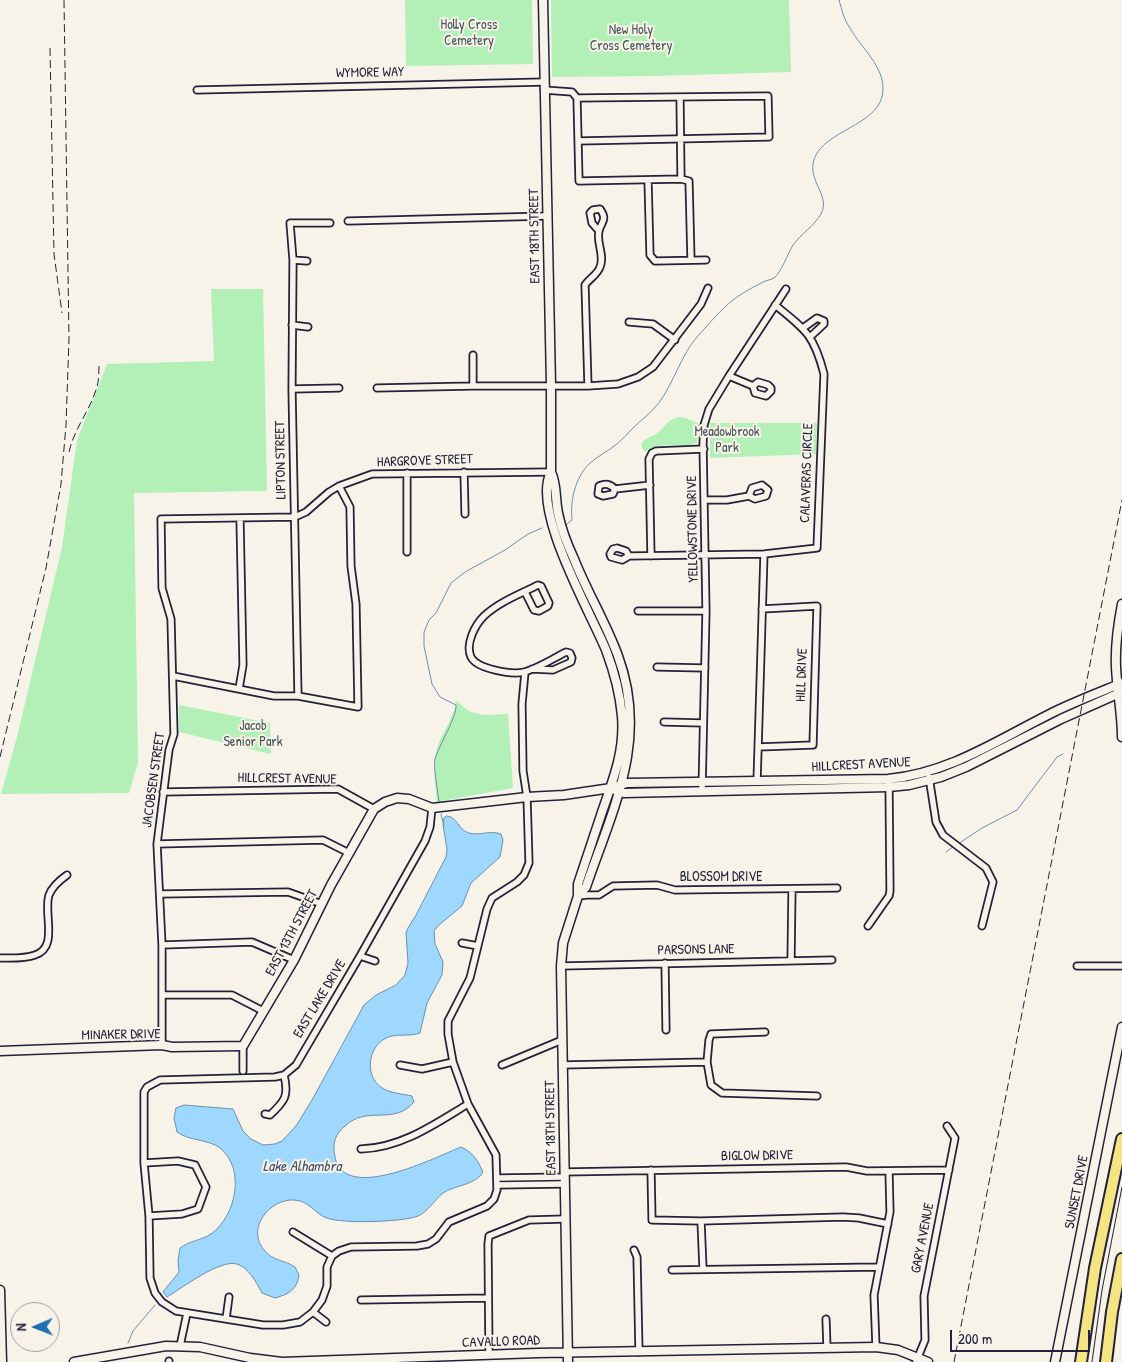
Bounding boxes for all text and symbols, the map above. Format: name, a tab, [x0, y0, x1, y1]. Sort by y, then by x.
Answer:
park label: Holly Cross Cemetery	[441, 17, 497, 49]
park label: New Holy Cross Cemetery	[590, 22, 672, 54]
street label: WYMORE WAY	[336, 64, 404, 82]
street label: EAST 18TH STREET	[526, 188, 544, 284]
street label: LIPTON STREET	[272, 421, 290, 499]
street label: CALAVERAS CIRCLE	[797, 423, 817, 523]
park label: Meadowbrook Park	[694, 424, 760, 457]
street label: HARGROVE STREET	[377, 451, 473, 471]
street label: YELLOWSTONE DRIVE	[684, 475, 702, 583]
street label: HILL DRIVE	[793, 648, 811, 702]
park label: Jacob Senior Park	[223, 718, 283, 750]
street label: JACOBSEN STREET	[139, 731, 169, 829]
street label: HILLCREST AVENUE	[811, 754, 911, 776]
street label: HILLCREST AVENUE	[237, 770, 337, 788]
street label: BLOSSOM DRIVE	[680, 869, 762, 885]
street label: EAST 13TH STREET	[262, 887, 322, 979]
street label: PARSONS LANE	[657, 941, 735, 959]
street label: EAST LAKE DRIVE	[290, 957, 350, 1041]
street label: MINAKER DRIVE	[81, 1026, 161, 1044]
street label: EAST 18TH STREET	[542, 1080, 560, 1176]
street label: BIGLOW DRIVE	[721, 1147, 793, 1165]
street label: SUNSET DRIVE	[1062, 1154, 1092, 1230]
water label: Lake Alhambra	[263, 1158, 341, 1176]
street label: GARY AVENUE	[908, 1201, 938, 1275]
north arrow	[10, 1302, 60, 1352]
scale bar	[952, 1320, 1092, 1352]
text: N	[11, 1323, 30, 1331]
text: 200 m	[958, 1328, 992, 1349]
street label: CAVALLO ROAD	[462, 1332, 540, 1352]

